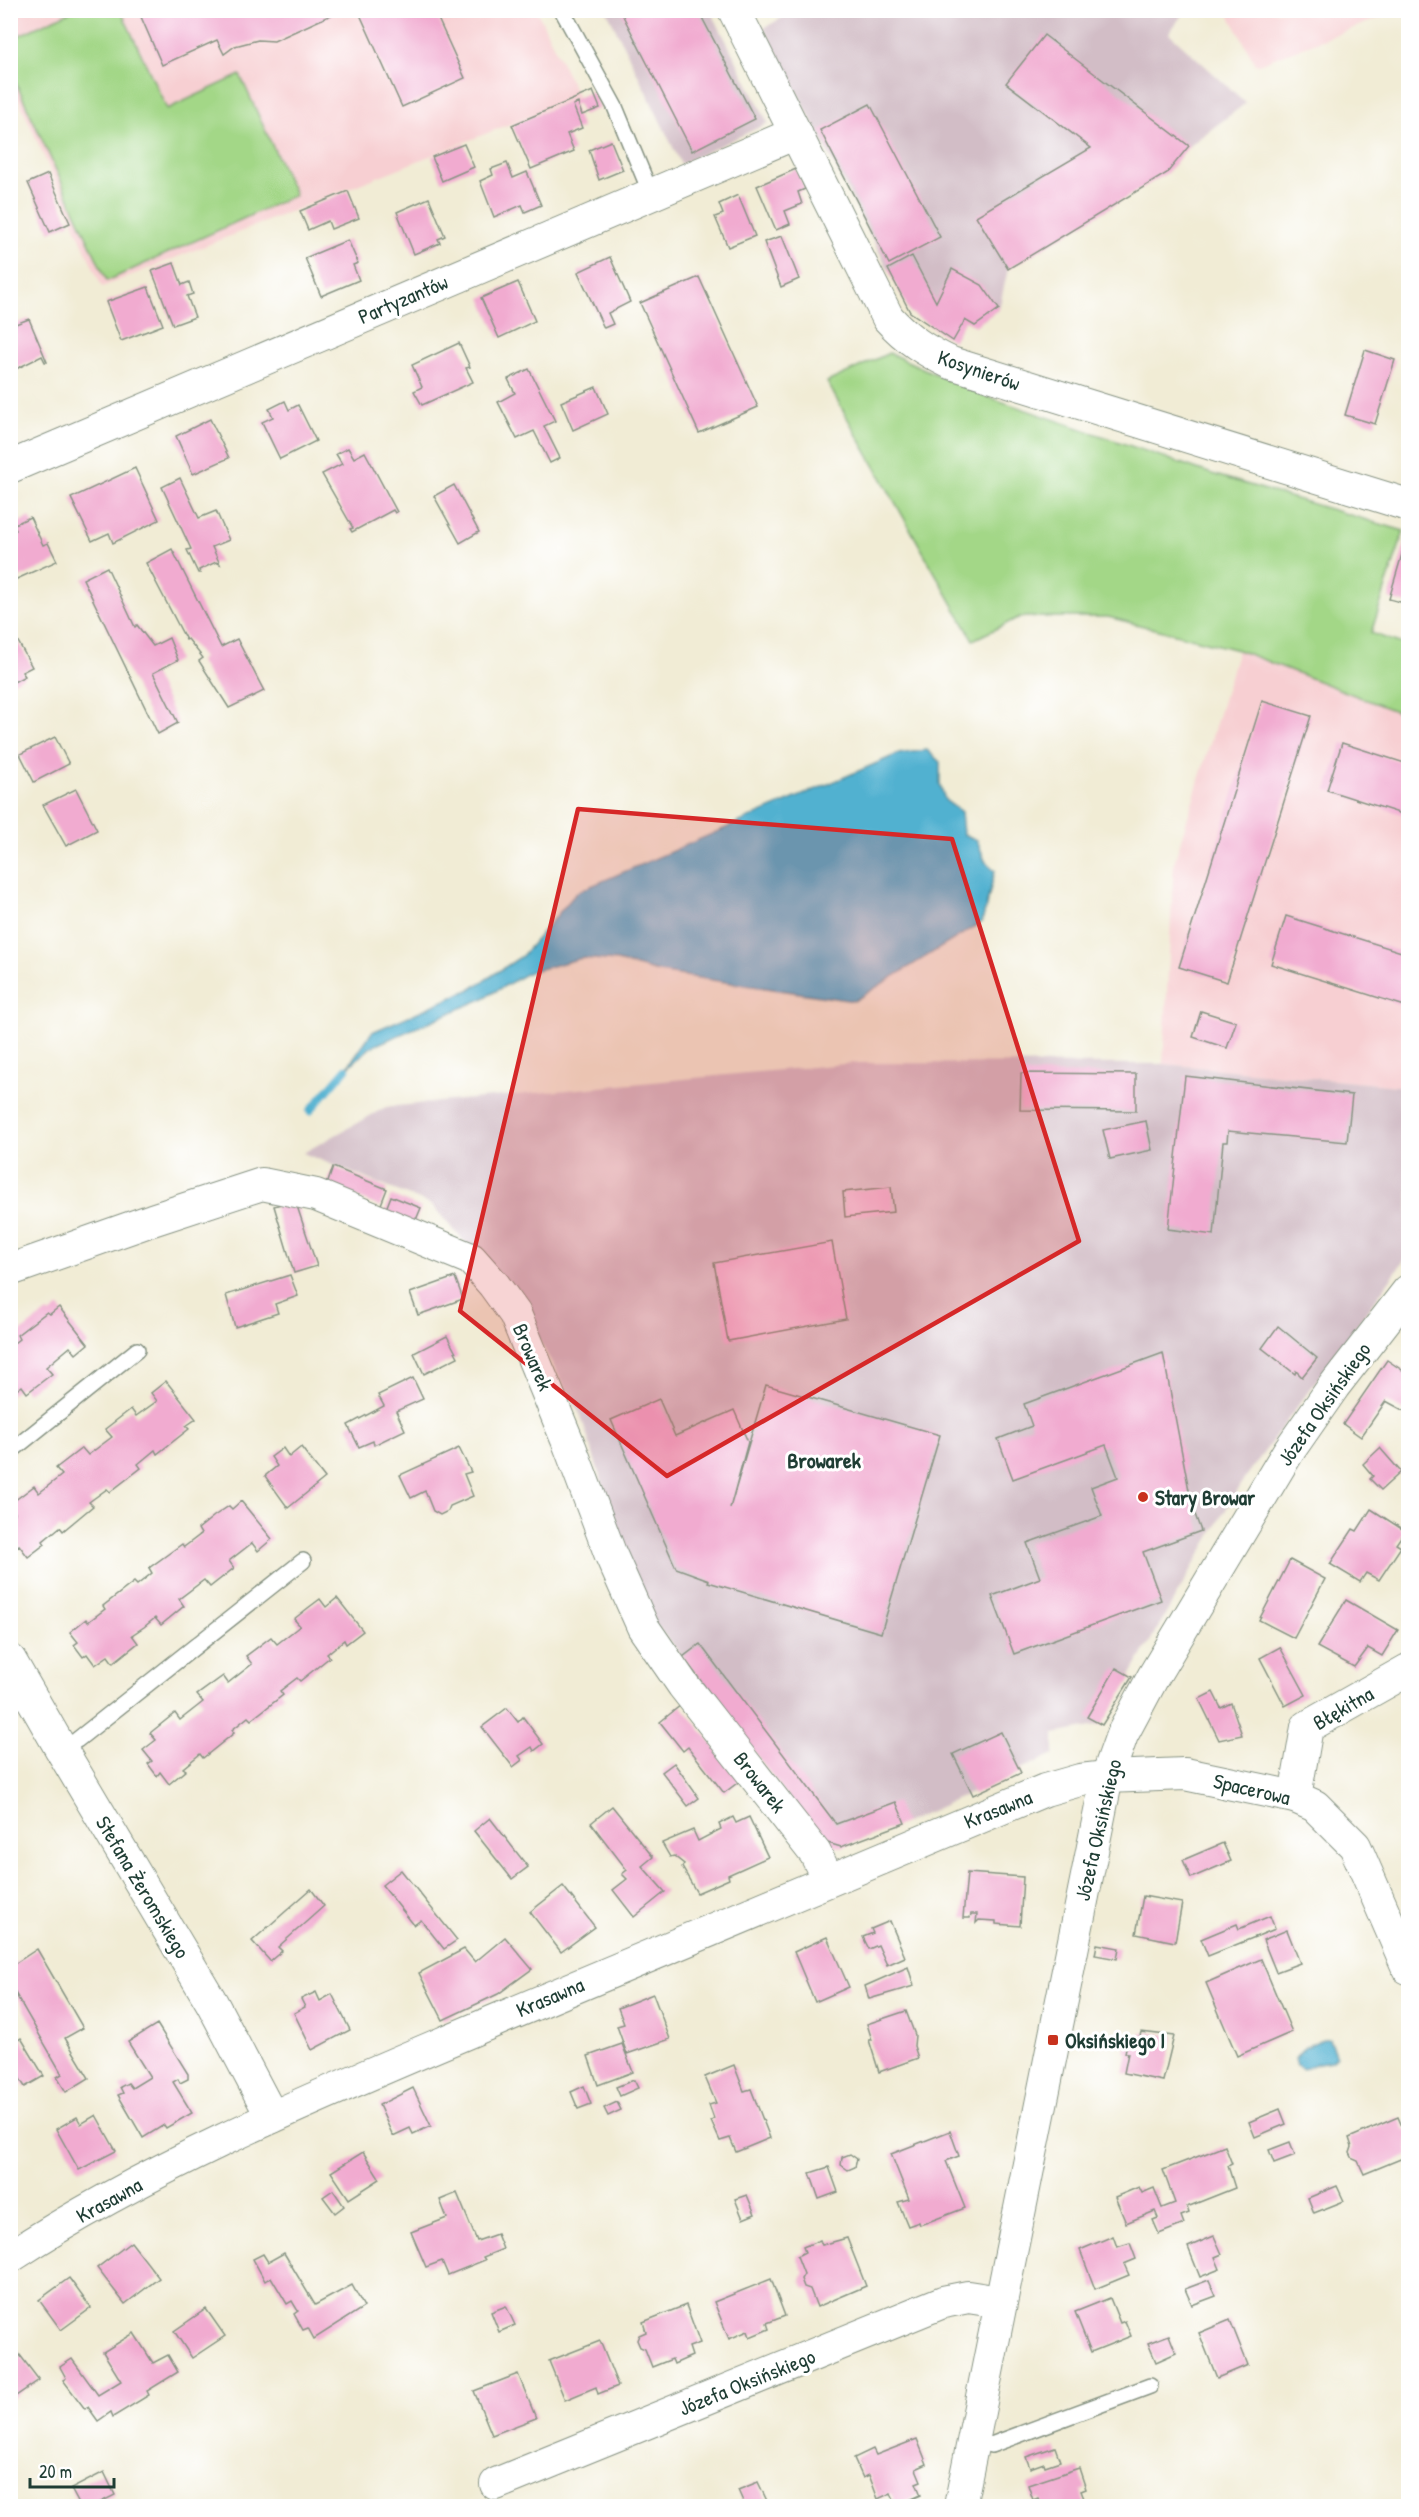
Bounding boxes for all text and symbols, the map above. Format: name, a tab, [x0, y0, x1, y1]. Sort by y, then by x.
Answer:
street label: Partyzantów	[354, 267, 452, 331]
street label: Kosynierów	[934, 342, 1024, 398]
street label: Browarek	[506, 1319, 560, 1395]
street label: Józefa Oksińskiego	[1271, 1336, 1377, 1472]
district label: Browarek	[787, 1445, 862, 1475]
place label: Stary Browar	[1155, 1483, 1256, 1513]
marker: Stary Browar	[1136, 1490, 1150, 1504]
street label: Błękitna	[1307, 1679, 1379, 1737]
street label: Browarek	[727, 1745, 793, 1819]
street label: Józefa Oksińskiego	[1068, 1756, 1128, 1904]
street label: Spacerowa	[1211, 1766, 1293, 1812]
street label: Krasawna	[960, 1782, 1036, 1836]
street label: Stefana Żeromskiego	[89, 1811, 197, 1963]
street label: Krasawna	[512, 1970, 588, 2024]
place label: Oksińskiego I	[1065, 2026, 1165, 2056]
marker: Oksińskiego I	[1046, 2033, 1060, 2047]
street label: Krasawna	[71, 2170, 147, 2230]
street label: Józefa Oksińskiego	[675, 2341, 819, 2423]
scale bar	[30, 2451, 114, 2489]
text: 20 m	[39, 2459, 72, 2484]

